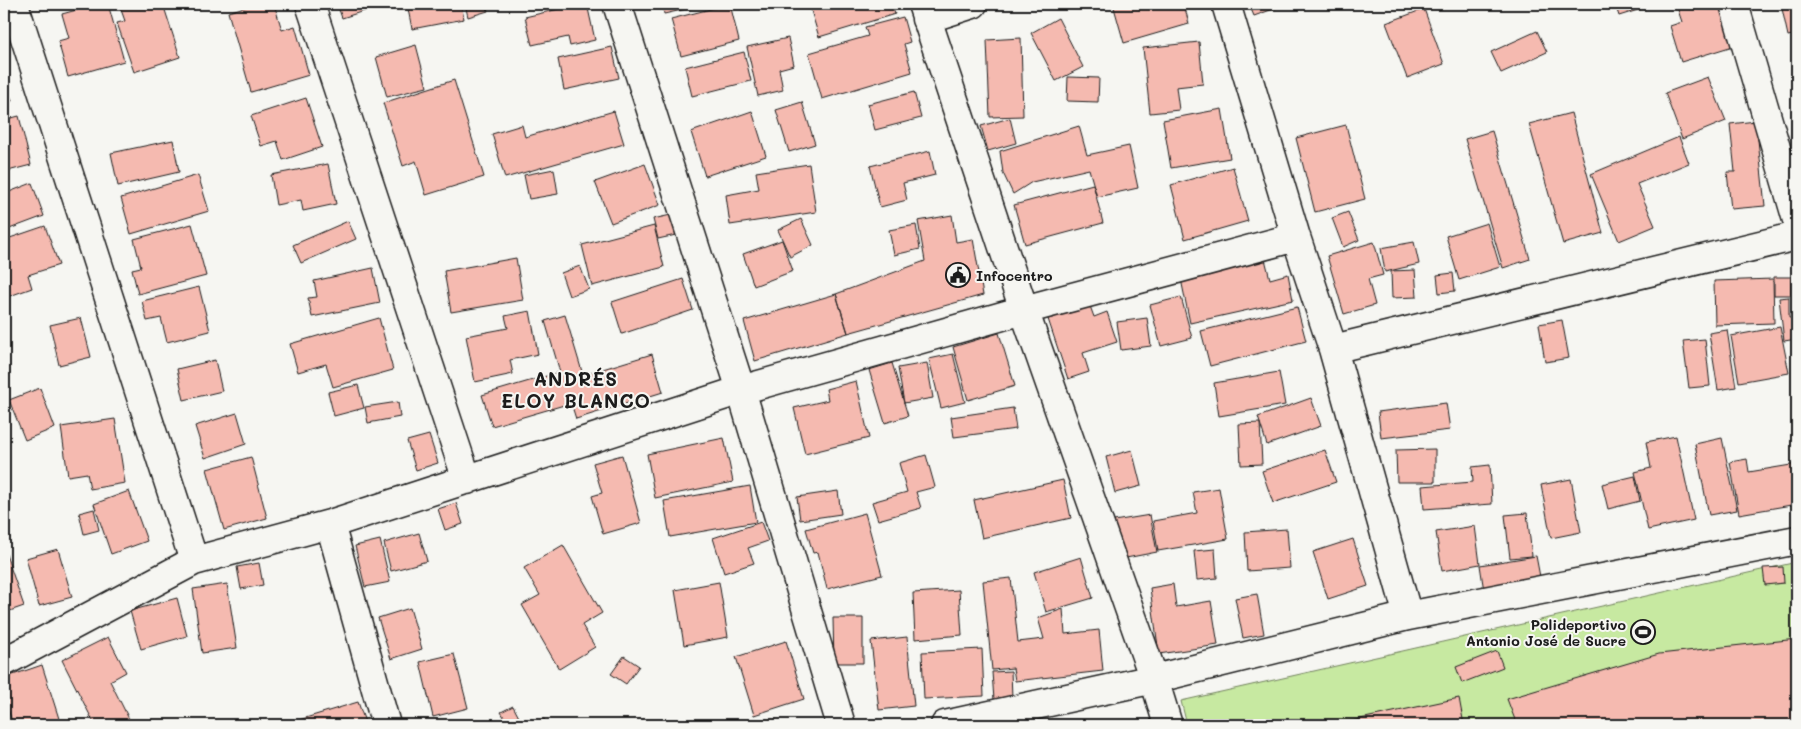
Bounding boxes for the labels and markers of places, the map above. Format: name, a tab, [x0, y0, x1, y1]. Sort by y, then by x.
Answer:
public building icon: Infocentro	[945, 262, 971, 288]
place label: Infocentro	[976, 266, 1053, 285]
place label: Polideportivo Antonio José de Sucre	[1466, 615, 1626, 650]
sports icon: Polideportivo Antonio José de Sucre	[1630, 619, 1656, 645]

